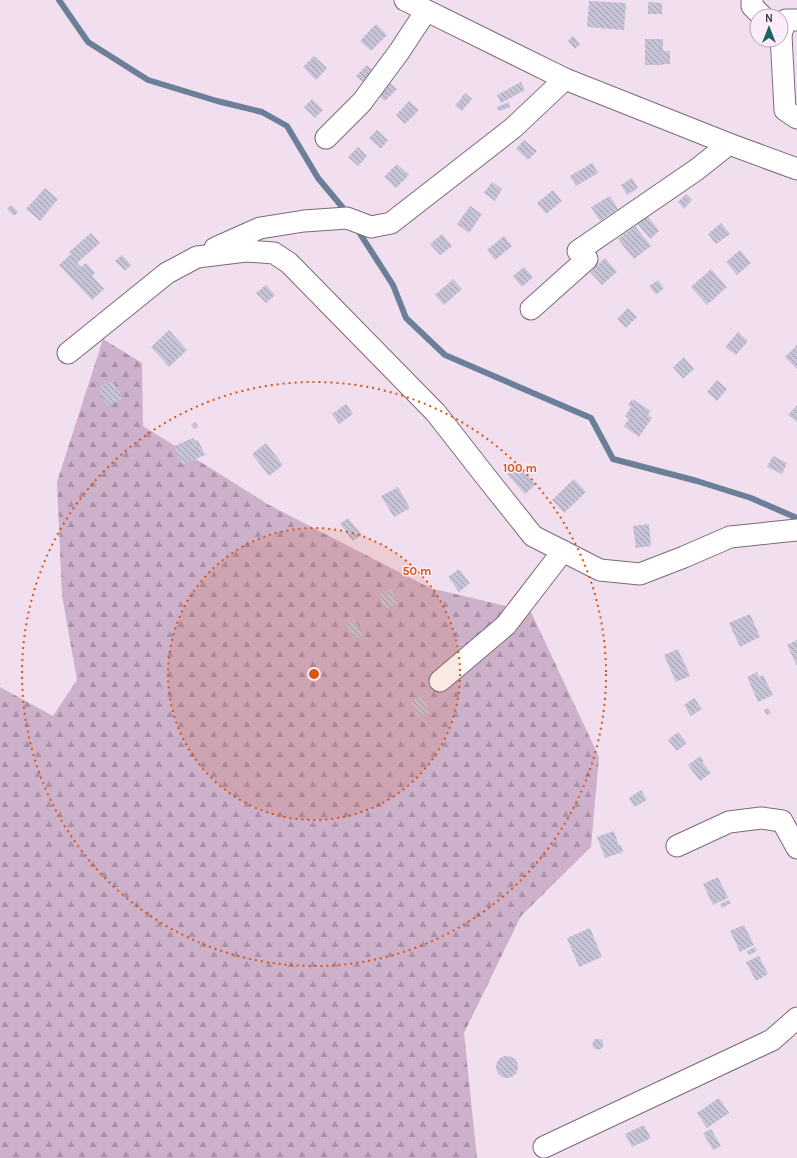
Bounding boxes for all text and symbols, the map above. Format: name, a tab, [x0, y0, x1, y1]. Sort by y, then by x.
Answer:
north arrow	[749, 8, 789, 48]
text: N	[765, 12, 773, 25]
text: 100 m	[503, 461, 537, 475]
text: 50 m	[403, 564, 432, 578]
centre of rings	[307, 667, 321, 681]

